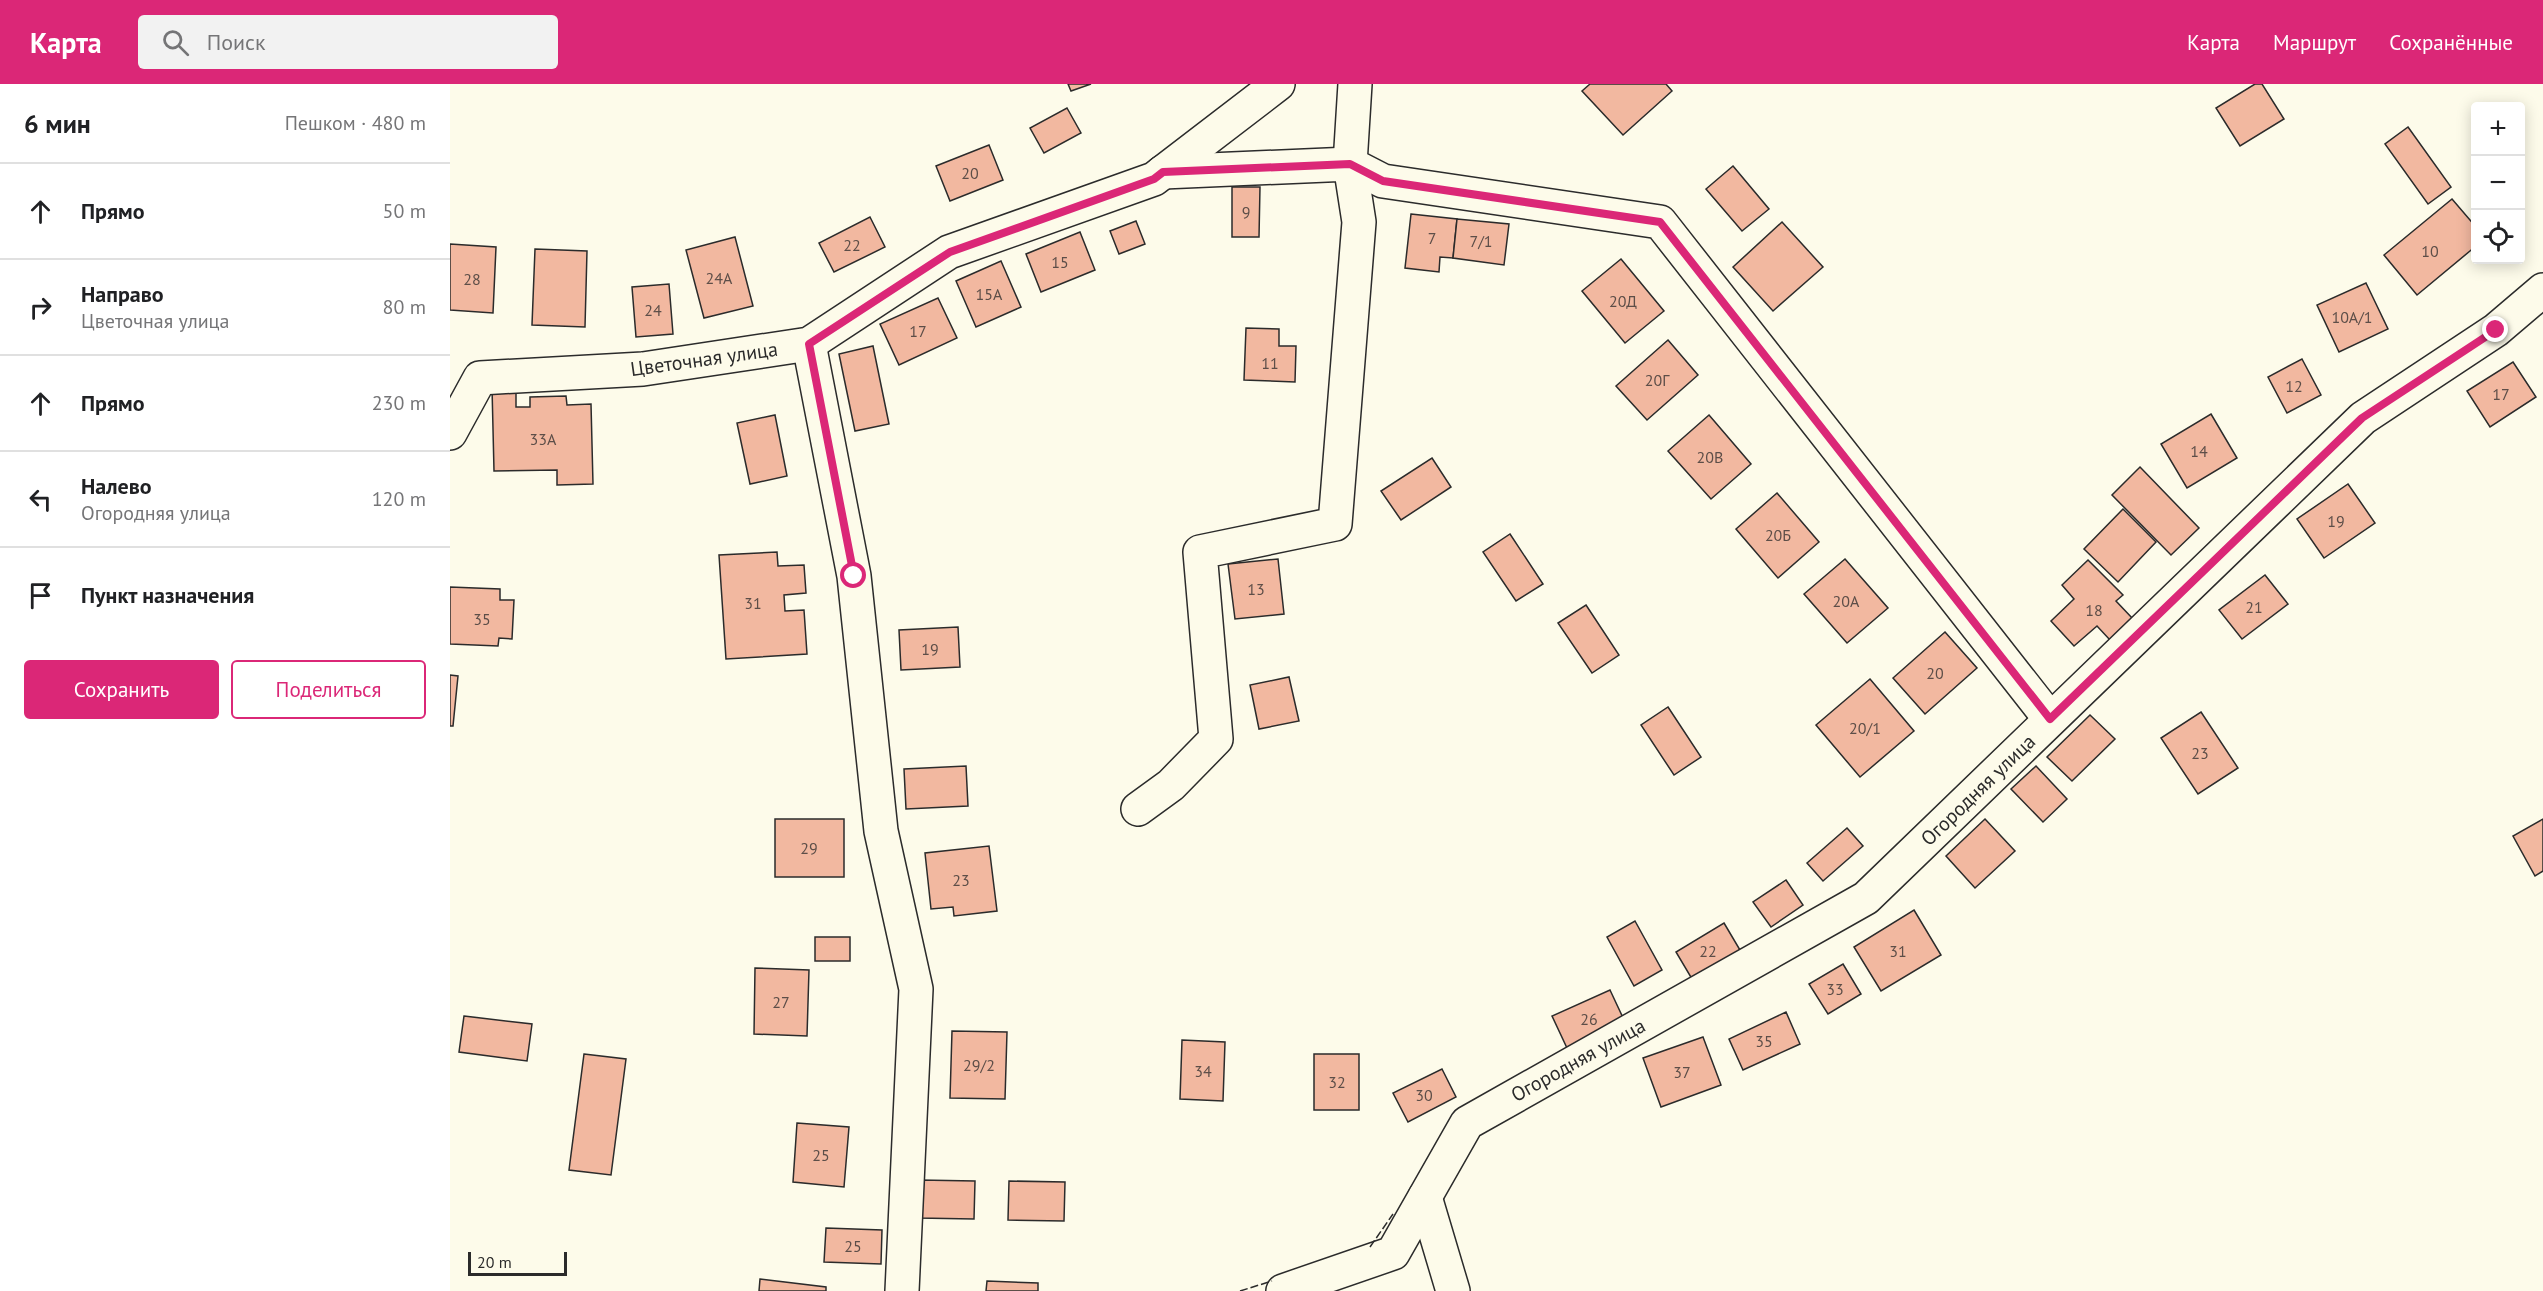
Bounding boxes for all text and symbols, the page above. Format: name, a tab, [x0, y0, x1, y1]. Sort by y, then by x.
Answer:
search box	[138, 15, 558, 69]
text: Карта	[30, 24, 102, 61]
icon: search	[159, 26, 192, 59]
text: Поиск	[207, 28, 266, 56]
text: Карта	[2187, 29, 2240, 56]
text: Маршрут	[2273, 29, 2356, 56]
text: Сохранённые	[2389, 29, 2513, 56]
map controls	[2471, 102, 2525, 264]
button: +	[2471, 102, 2525, 156]
text: 6 мин	[24, 107, 91, 140]
text: Пешком · 480 m	[285, 110, 426, 136]
button: −	[2471, 156, 2525, 210]
house number: 20	[961, 163, 979, 183]
icon: ahead	[24, 195, 57, 228]
text: Прямо	[81, 197, 144, 225]
text: 50 m	[383, 198, 426, 224]
house number: 9	[1242, 202, 1250, 222]
button: locate	[2471, 210, 2525, 264]
house number: 7	[1428, 228, 1436, 248]
house number: 7/1	[1469, 231, 1493, 251]
house number: 22	[843, 235, 861, 255]
house number: 10	[2421, 241, 2439, 261]
house number: 15	[1051, 252, 1069, 272]
house number: 24А	[706, 268, 733, 288]
house number: 28	[463, 269, 481, 289]
text: Направо	[81, 280, 164, 308]
house number: 15А	[976, 284, 1003, 304]
icon: right	[24, 291, 57, 324]
house number: 20Д	[1609, 291, 1637, 311]
text: 80 m	[383, 294, 426, 320]
house number: 24	[644, 300, 662, 320]
house number: 10А/1	[2331, 307, 2373, 327]
text: Цветочная улица	[81, 308, 230, 334]
route end	[2482, 316, 2508, 342]
house number: 17	[909, 321, 927, 341]
street label: Цветочная улица	[629, 336, 779, 382]
house number: 11	[1261, 353, 1279, 373]
house number: 20Г	[1645, 370, 1670, 390]
house number: 12	[2285, 376, 2303, 396]
house number: 17	[2492, 384, 2510, 404]
icon: ahead	[24, 387, 57, 420]
text: Прямо	[81, 389, 144, 417]
text: 230 m	[372, 390, 426, 416]
house number: 33А	[530, 429, 557, 449]
house number: 14	[2190, 441, 2208, 461]
house number: 20В	[1697, 447, 1723, 467]
text: Налево	[81, 472, 152, 500]
icon: left	[24, 483, 57, 516]
text: 120 m	[372, 486, 426, 512]
text: Огородняя улица	[81, 500, 231, 526]
house number: 19	[2327, 511, 2345, 531]
house number: 20Б	[1765, 525, 1791, 545]
route start	[840, 562, 866, 588]
icon: arrive	[24, 579, 57, 612]
house number: 13	[1247, 579, 1265, 599]
text: Пункт назначения	[81, 581, 254, 609]
house number: 20А	[1833, 591, 1860, 611]
house number: 31	[744, 593, 762, 613]
house number: 21	[2245, 597, 2263, 617]
house number: 18	[2085, 600, 2103, 620]
house number: 35	[473, 609, 491, 629]
house number: 19	[921, 639, 939, 659]
button: Сохранить	[24, 660, 219, 719]
button: Поделиться	[231, 660, 426, 719]
house number: 20	[1926, 663, 1944, 683]
house number: 20/1	[1849, 718, 1881, 738]
street label: Огородняя улица	[1915, 729, 2041, 851]
house number: 23	[2191, 743, 2209, 763]
house number: 29	[800, 838, 818, 858]
house number: 23	[952, 870, 970, 890]
house number: 22	[1699, 941, 1717, 961]
house number: 31	[1889, 941, 1907, 961]
house number: 33	[1826, 979, 1844, 999]
house number: 27	[772, 992, 790, 1012]
house number: 26	[1580, 1009, 1598, 1029]
street label: Огородняя улица	[1506, 1012, 1650, 1108]
house number: 35	[1755, 1031, 1773, 1051]
house number: 29/2	[963, 1055, 995, 1075]
house number: 34	[1194, 1061, 1212, 1081]
house number: 37	[1673, 1062, 1691, 1082]
house number: 32	[1328, 1072, 1346, 1092]
house number: 30	[1415, 1085, 1433, 1105]
house number: 25	[812, 1145, 830, 1165]
house number: 25	[844, 1236, 862, 1256]
scale bar	[468, 1249, 567, 1276]
text: 20 m	[477, 1252, 512, 1272]

